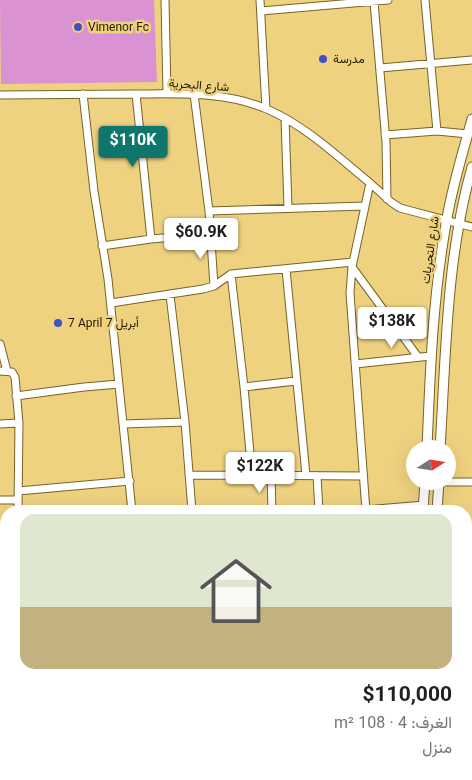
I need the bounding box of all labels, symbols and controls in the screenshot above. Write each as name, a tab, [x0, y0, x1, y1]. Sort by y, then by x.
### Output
place label: Vimenor Fc	[88, 19, 149, 37]
marker: Vimenor Fc	[72, 21, 84, 33]
place label: مدرسة	[333, 51, 365, 69]
marker: مدرسة	[317, 53, 329, 65]
street label: شارع البحرية	[168, 75, 230, 97]
pin: $110K	[98, 126, 168, 168]
text: $110K	[110, 129, 156, 154]
street label: شارع التحريات	[417, 215, 445, 285]
pin: $60.9K	[160, 218, 242, 260]
text: $60.9K	[175, 221, 227, 246]
pin: $138K	[357, 306, 427, 349]
text: $138K	[369, 310, 415, 335]
place label: 7 April 7 أبريل	[68, 315, 139, 333]
marker: 7 April 7 أبريل	[52, 317, 64, 329]
north arrow	[406, 440, 456, 490]
map controls	[406, 440, 456, 490]
pin: $122K	[225, 452, 295, 494]
text: $122K	[237, 455, 283, 480]
icon: home	[191, 546, 281, 636]
text: $110,000	[362, 679, 452, 712]
text: الغرف: 4 · 108 m²	[334, 712, 452, 737]
text: منزل	[422, 737, 452, 762]

